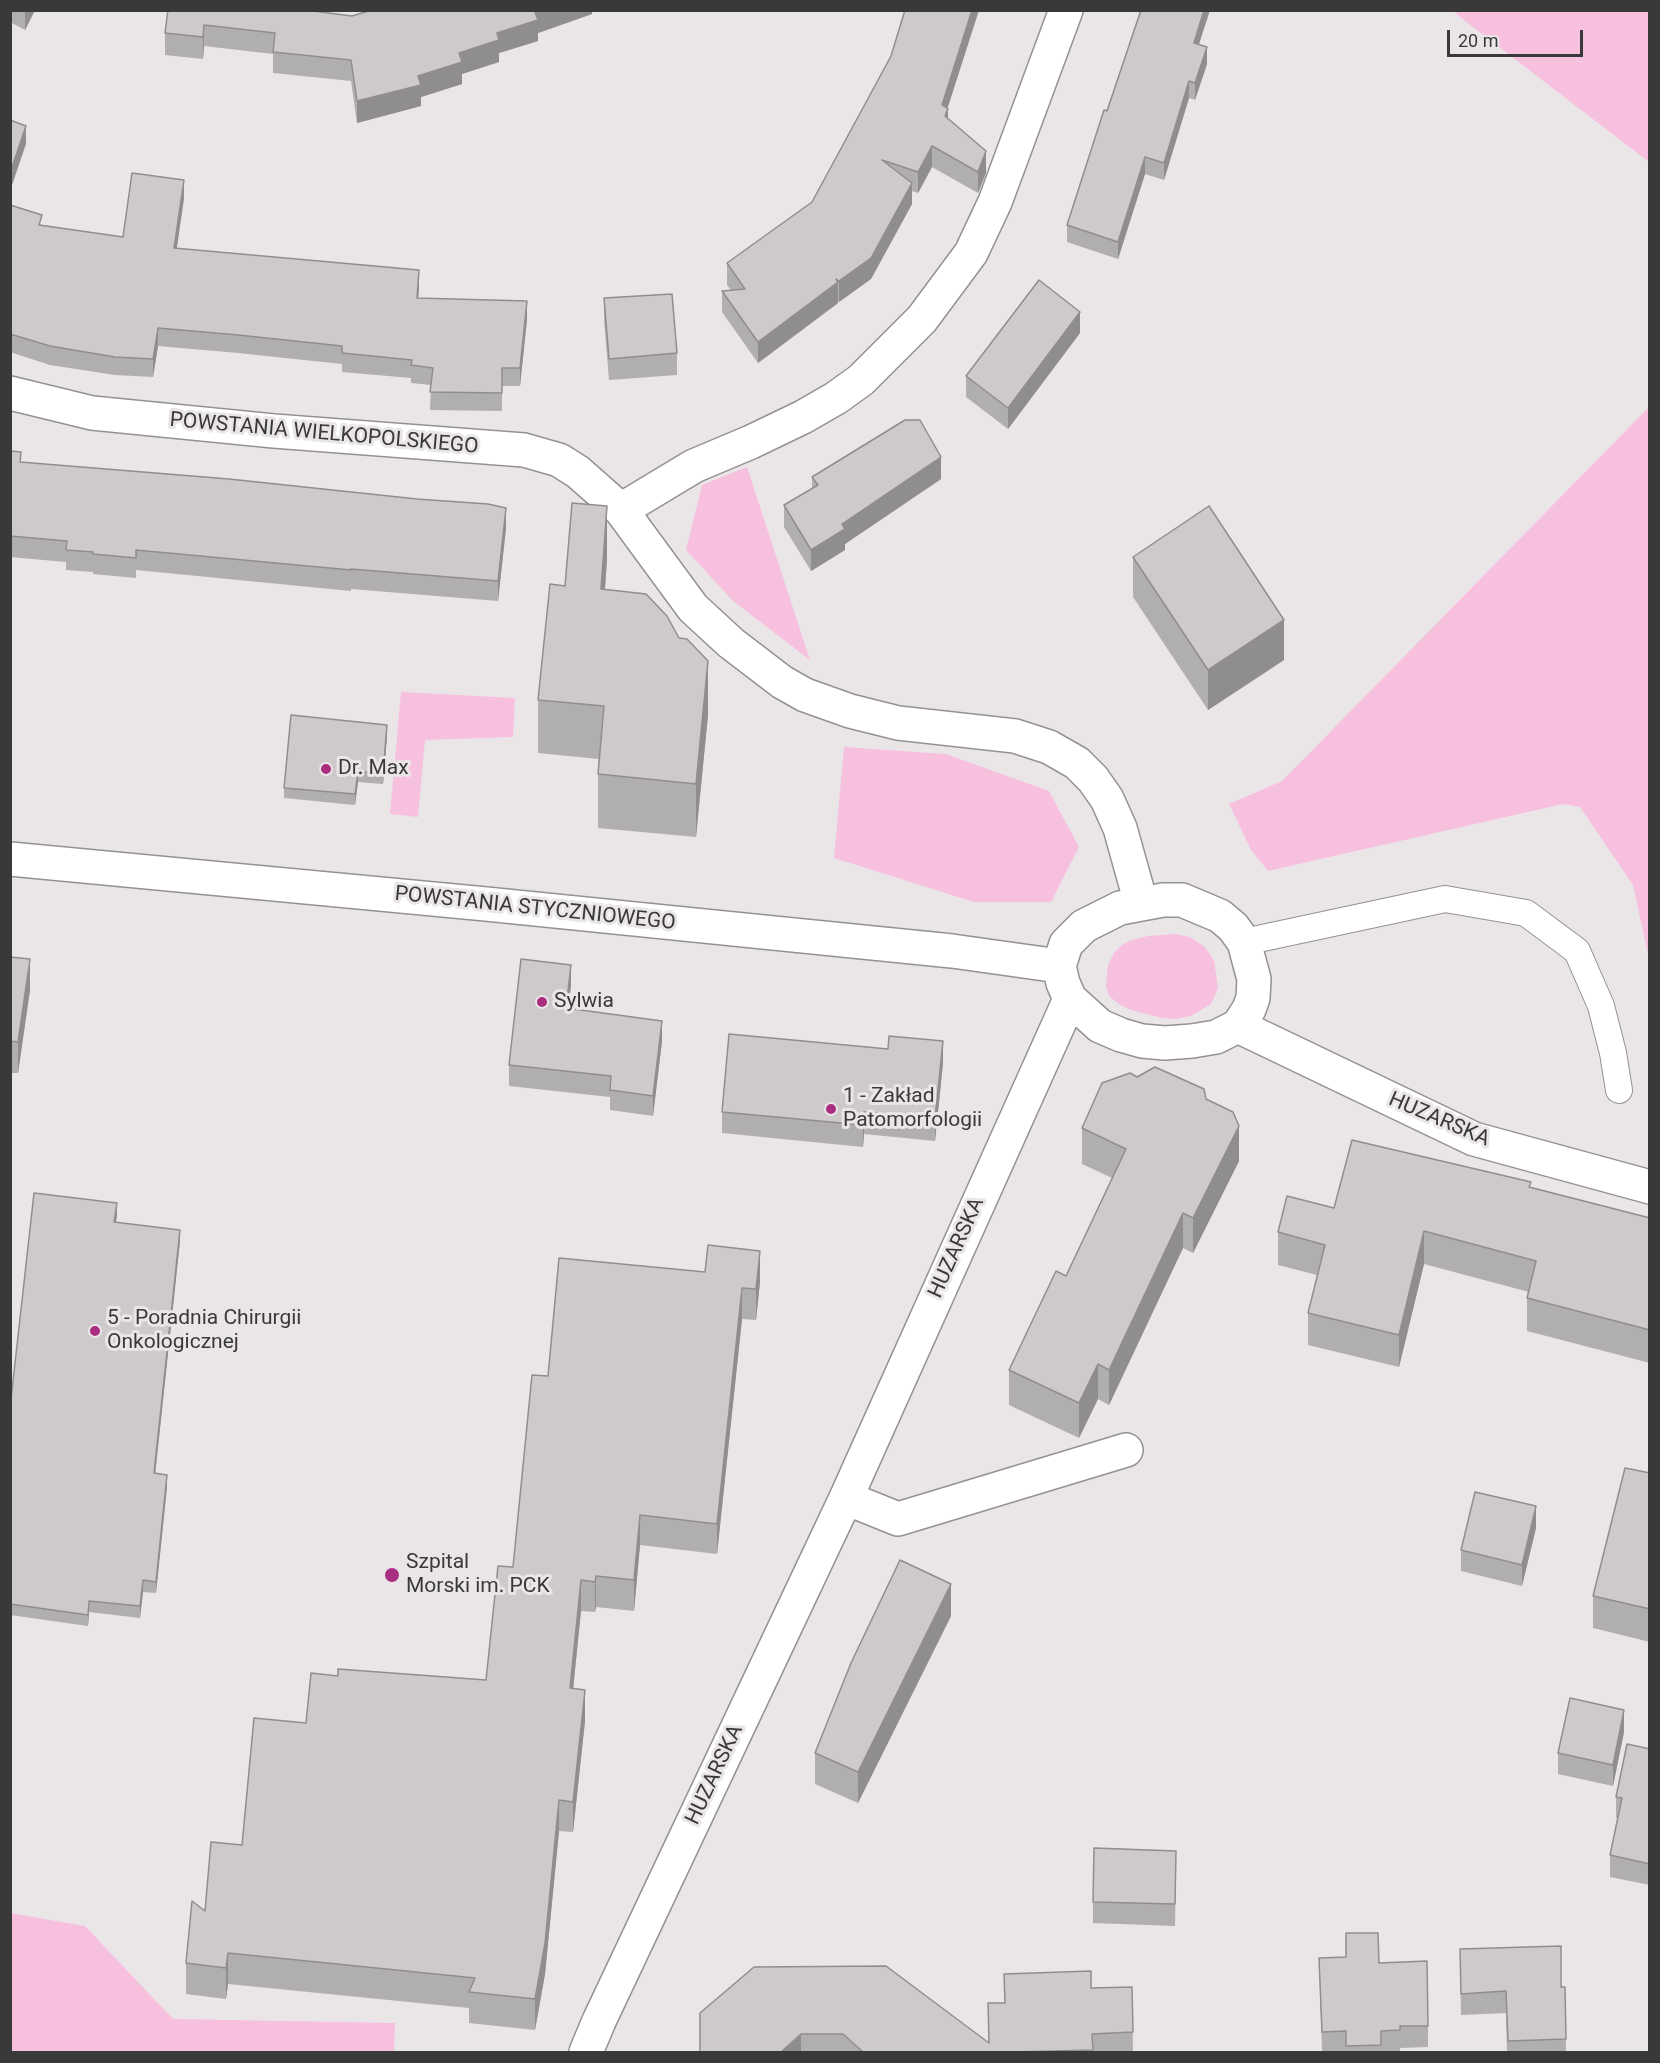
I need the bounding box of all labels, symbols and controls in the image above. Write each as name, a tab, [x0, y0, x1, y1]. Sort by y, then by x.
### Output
scale bar	[1450, 18, 1586, 56]
text: 20 m	[1458, 30, 1498, 51]
street label: POWSTANIA WIELKOPOLSKIEGO	[169, 408, 479, 460]
place label: Dr. Max	[338, 756, 409, 782]
marker: Dr. Max	[319, 762, 333, 776]
street label: POWSTANIA STYCZNIOWEGO	[393, 882, 677, 936]
place label: Sylwia	[554, 989, 614, 1015]
marker: Sylwia	[535, 995, 549, 1009]
place label: 1 - Zakład Patomorfologii	[843, 1084, 982, 1134]
street label: HUZARSKA	[1385, 1087, 1493, 1153]
marker: 1 - Zakład Patomorfologii	[824, 1102, 838, 1116]
street label: HUZARSKA	[924, 1194, 990, 1302]
place label: 5 - Poradnia Chirurgii Onkologicznej	[107, 1306, 301, 1356]
marker: 5 - Poradnia Chirurgii Onkologicznej	[88, 1324, 102, 1338]
place label: Szpital Morski im. PCK	[406, 1550, 550, 1600]
marker: Szpital Morski im. PCK	[383, 1566, 401, 1584]
street label: HUZARSKA	[681, 1721, 749, 1829]

